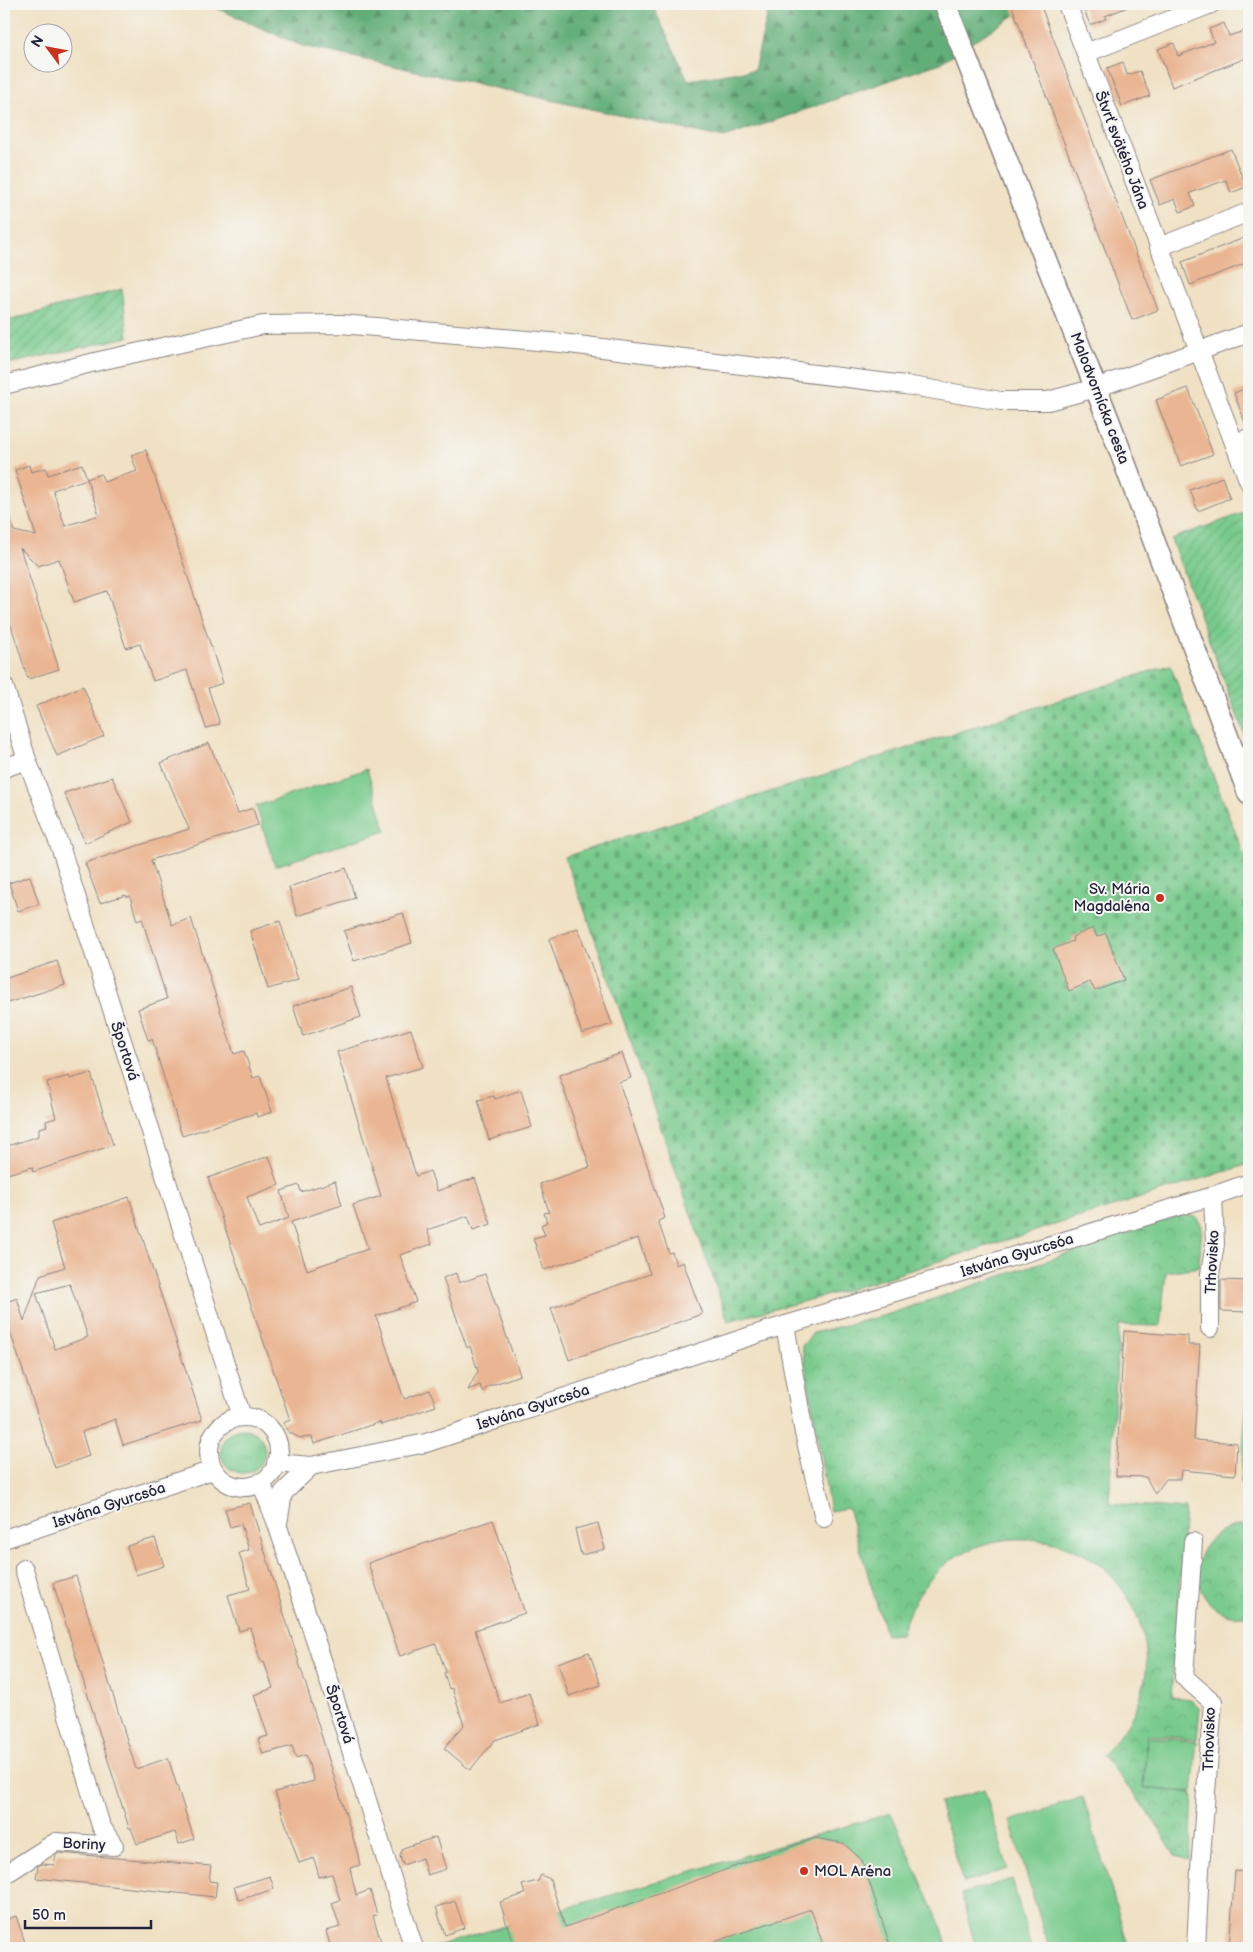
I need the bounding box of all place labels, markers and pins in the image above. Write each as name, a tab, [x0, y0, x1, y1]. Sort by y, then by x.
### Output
place label: Sv. Mária Magdaléna	[1074, 880, 1150, 916]
marker: Sv. Mária Magdaléna	[1154, 892, 1166, 904]
place label: MOL Aréna	[814, 1862, 891, 1881]
marker: MOL Aréna	[798, 1865, 810, 1877]

